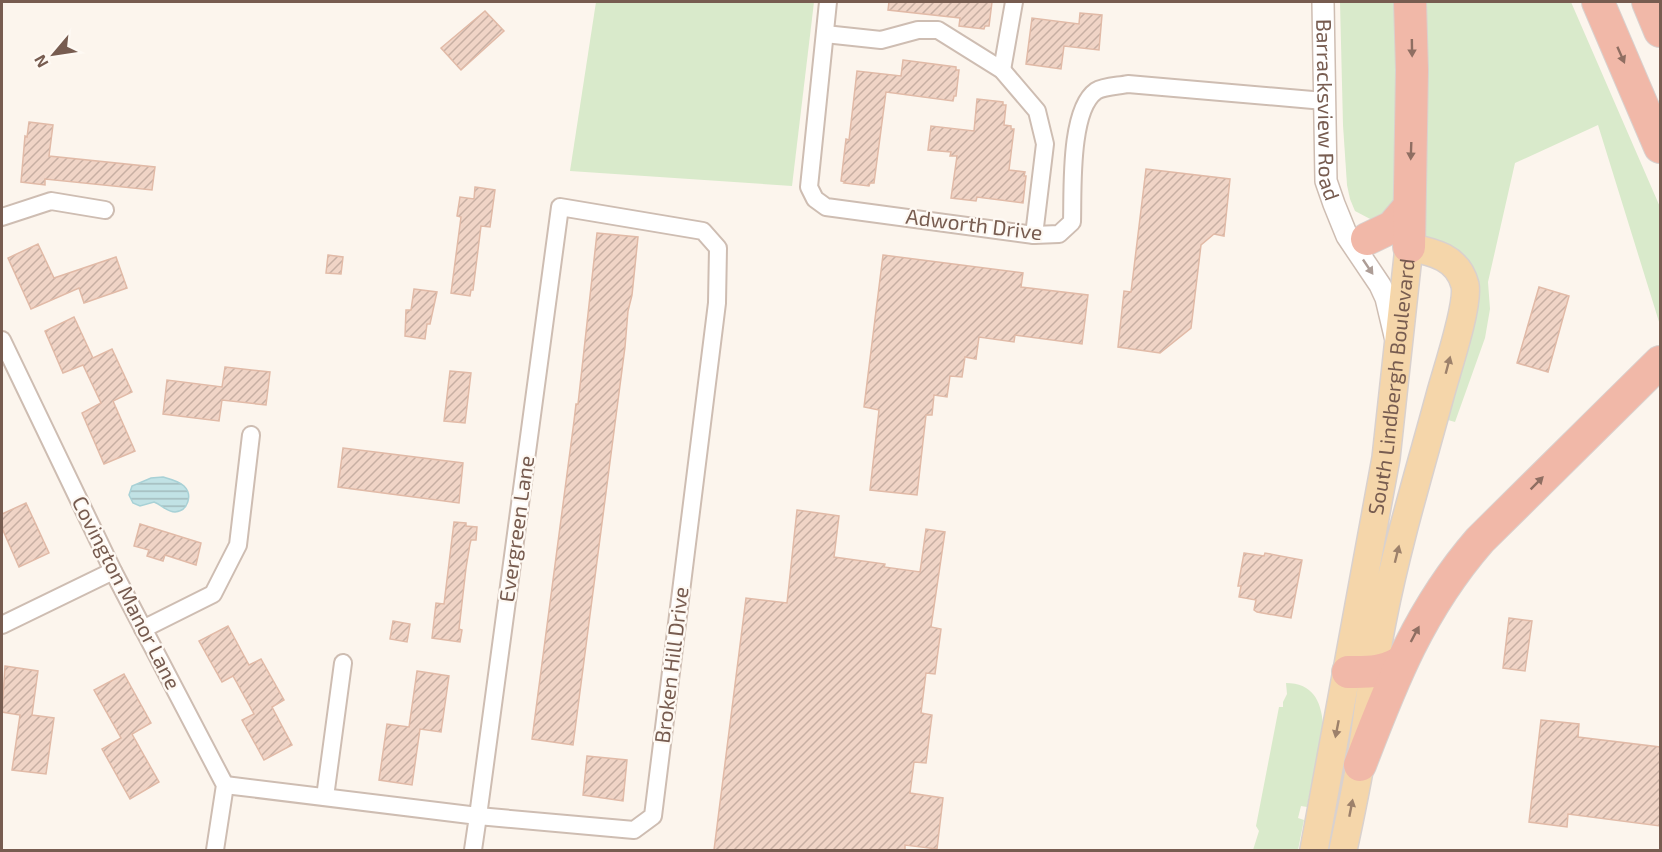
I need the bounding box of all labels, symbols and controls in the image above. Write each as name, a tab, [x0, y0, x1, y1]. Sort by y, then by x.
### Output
street label: Barracksview Road	[1312, 19, 1346, 204]
north arrow	[24, 24, 84, 84]
one-way arrow	[1407, 38, 1416, 57]
one-way arrow	[1617, 46, 1626, 64]
text: N	[29, 52, 52, 71]
one-way arrow	[1406, 141, 1416, 160]
street label: Adworth Drive	[904, 203, 1044, 244]
street label: South Lindbergh Boulevard	[1362, 257, 1419, 517]
one-way arrow	[1362, 258, 1374, 274]
one-way arrow	[1444, 356, 1454, 374]
street label: Evergreen Lane	[493, 454, 538, 604]
one-way arrow	[1530, 477, 1544, 491]
street label: Covington Manor Lane	[68, 492, 187, 693]
one-way arrow	[1393, 544, 1403, 563]
street label: Broken Hill Drive	[649, 585, 693, 744]
one-way arrow	[1410, 625, 1420, 642]
one-way arrow	[1332, 720, 1341, 739]
one-way arrow	[1347, 798, 1356, 817]

